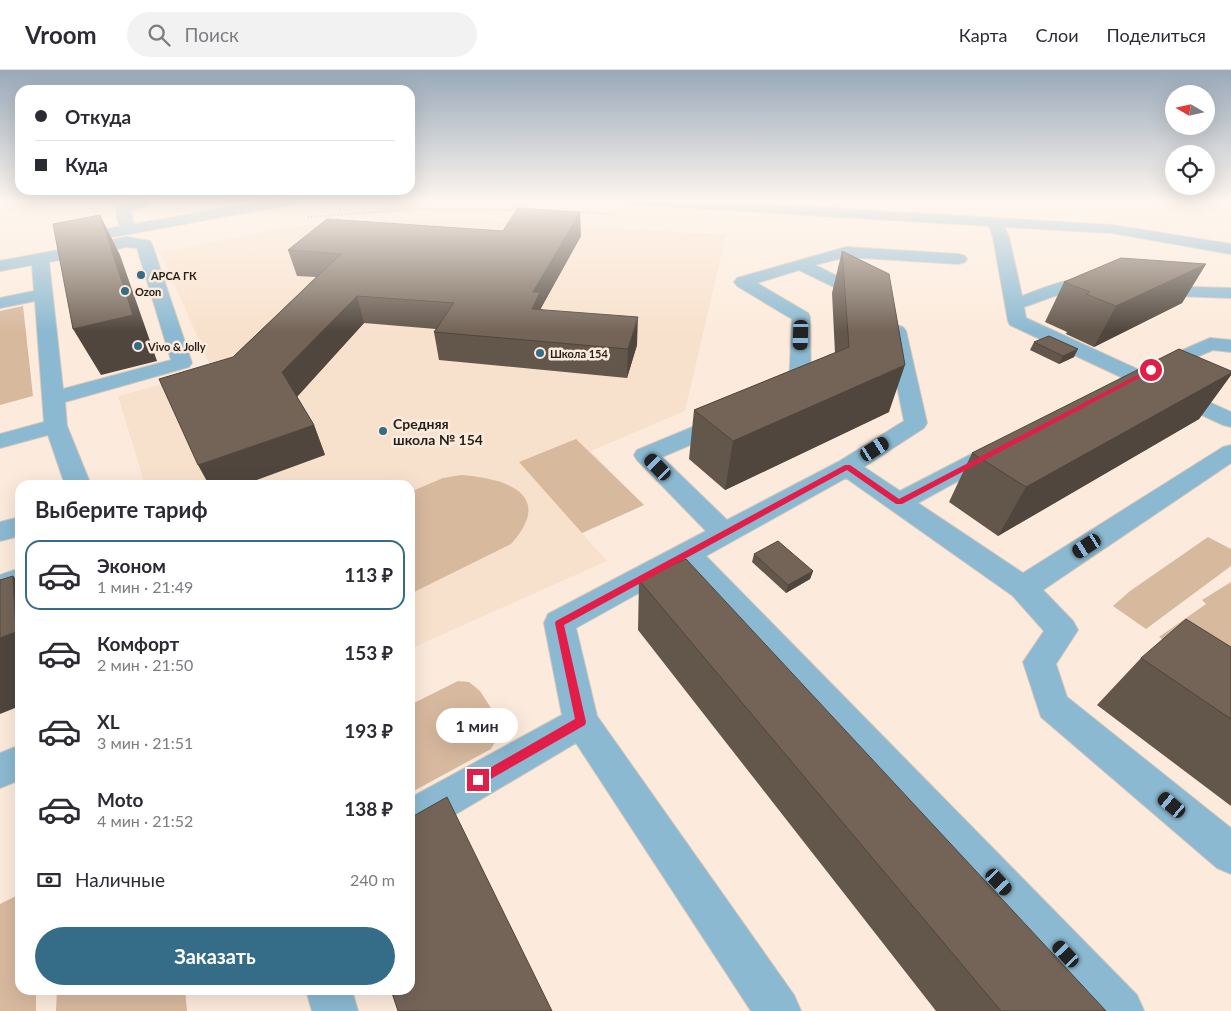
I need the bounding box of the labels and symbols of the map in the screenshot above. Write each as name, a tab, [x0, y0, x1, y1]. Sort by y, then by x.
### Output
north arrow	[1165, 85, 1215, 135]
marker: АРСА ГК	[135, 269, 147, 281]
place label: АРСА ГК	[150, 269, 197, 282]
marker: Ozon	[119, 285, 131, 297]
place label: Ozon	[135, 285, 161, 298]
car	[792, 320, 809, 350]
marker: Vivo & Jolly	[132, 340, 144, 352]
place label: Vivo & Jolly	[147, 340, 206, 353]
marker: Школа 154	[534, 347, 546, 359]
place label: Школа 154	[550, 347, 608, 360]
route start	[1140, 359, 1162, 381]
place label: Средняя школа № 154	[393, 415, 483, 448]
marker: Средняя школа № 154	[377, 425, 389, 437]
car	[858, 435, 891, 463]
car	[642, 451, 673, 483]
car	[1070, 532, 1103, 560]
callout: 1 мин	[437, 708, 519, 742]
route end	[467, 769, 489, 791]
car	[1155, 790, 1188, 820]
car	[983, 866, 1014, 898]
car	[1050, 938, 1081, 970]

